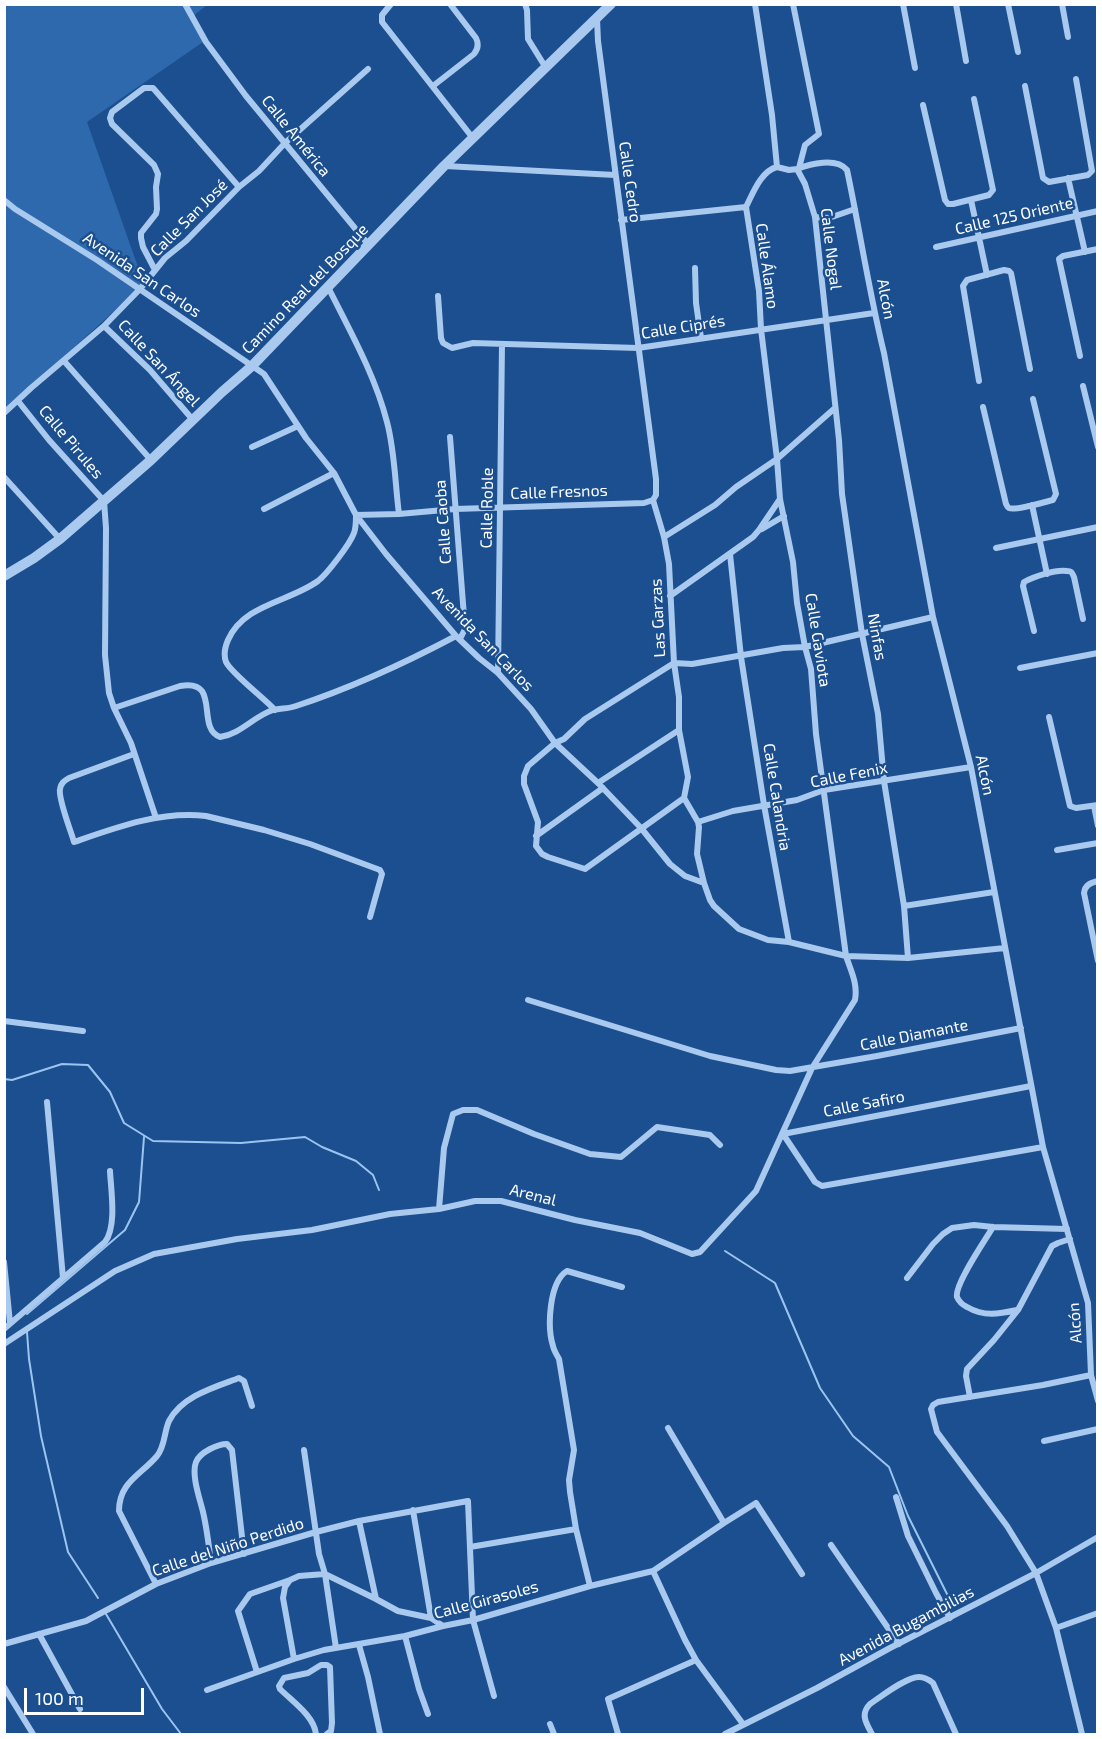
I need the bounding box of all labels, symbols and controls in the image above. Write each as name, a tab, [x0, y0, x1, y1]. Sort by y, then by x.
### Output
street label: Calle América	[257, 91, 335, 181]
street label: Calle Cedro	[615, 140, 645, 224]
street label: Calle San José	[146, 175, 232, 261]
street label: Calle 125 Oriente	[953, 193, 1075, 239]
street label: Calle Nogal	[816, 207, 846, 291]
street label: Camino Real del Bosque	[238, 220, 372, 358]
street label: Calle Álamo	[751, 222, 783, 310]
street label: Avenida San Carlos	[79, 228, 205, 322]
street label: Alcón	[873, 277, 899, 321]
street label: Calle Ciprés	[640, 311, 726, 343]
street label: Calle San Ángel	[114, 316, 204, 410]
street label: Calle Pirules	[35, 401, 107, 483]
street label: Calle Roble	[477, 467, 497, 549]
street label: Calle Caoba	[430, 479, 456, 565]
street label: Calle Fresnos	[510, 481, 608, 503]
street label: Las Garzas	[646, 578, 670, 658]
street label: Avenida San Carlos	[428, 583, 538, 695]
street label: Calle Gaviota	[801, 592, 835, 688]
street label: Ninfas	[863, 612, 891, 662]
street label: Calle Calandria	[759, 742, 795, 852]
street label: Alcón	[971, 753, 999, 797]
street label: Calle Fenix	[809, 758, 889, 792]
street label: Calle Diamante	[858, 1015, 970, 1055]
street label: Calle Safiro	[822, 1087, 906, 1121]
street label: Arenal	[508, 1180, 558, 1210]
street label: Alcón	[1064, 1302, 1086, 1344]
street label: Calle del Niño Perdido	[150, 1513, 306, 1581]
street label: Calle Girasoles	[432, 1577, 540, 1623]
street label: Avenida Bugambilias	[835, 1582, 977, 1670]
scale bar	[27, 1676, 147, 1714]
text: 100 m	[35, 1687, 84, 1709]

